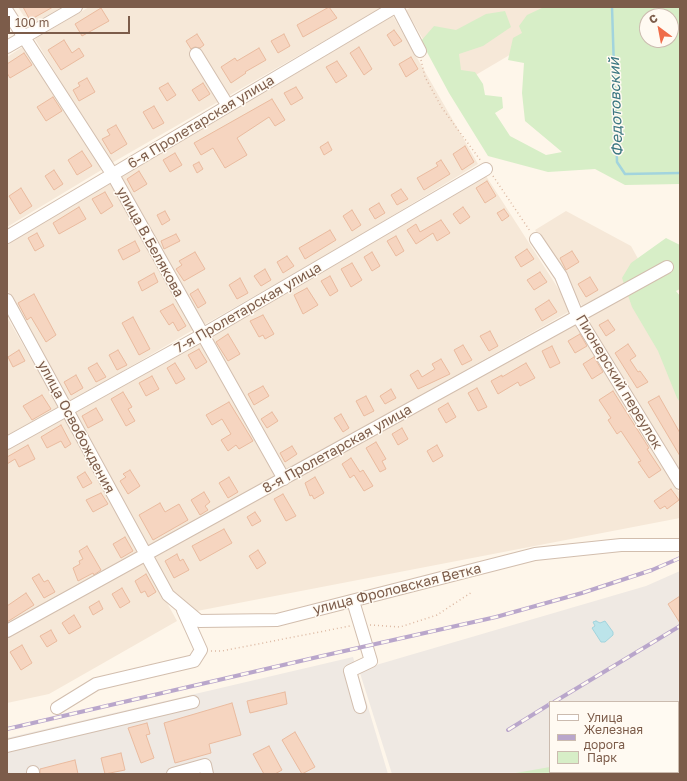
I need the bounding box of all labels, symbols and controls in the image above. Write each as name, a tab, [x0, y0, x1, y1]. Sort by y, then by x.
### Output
scale bar	[10, 8, 132, 34]
north arrow	[639, 8, 679, 48]
text: С	[646, 11, 660, 26]
text: 100 m	[15, 15, 49, 30]
water label: Федотовский	[605, 57, 627, 157]
street label: 6-я Пролетарская улица	[125, 72, 277, 172]
street label: улица В.Белякова	[113, 184, 187, 300]
street label: 7-я Пролетарская улица	[172, 259, 324, 357]
street label: Пионерский переулок	[572, 312, 666, 452]
street label: улица Освобождения	[34, 358, 118, 496]
street label: 8-я Пролетарская улица	[259, 401, 415, 497]
street label: улица Фроловская Ветка	[311, 560, 483, 618]
legend	[549, 701, 679, 773]
text: Улица	[587, 710, 623, 725]
text: Железная дорога	[584, 722, 643, 752]
text: Парк	[587, 750, 617, 765]

